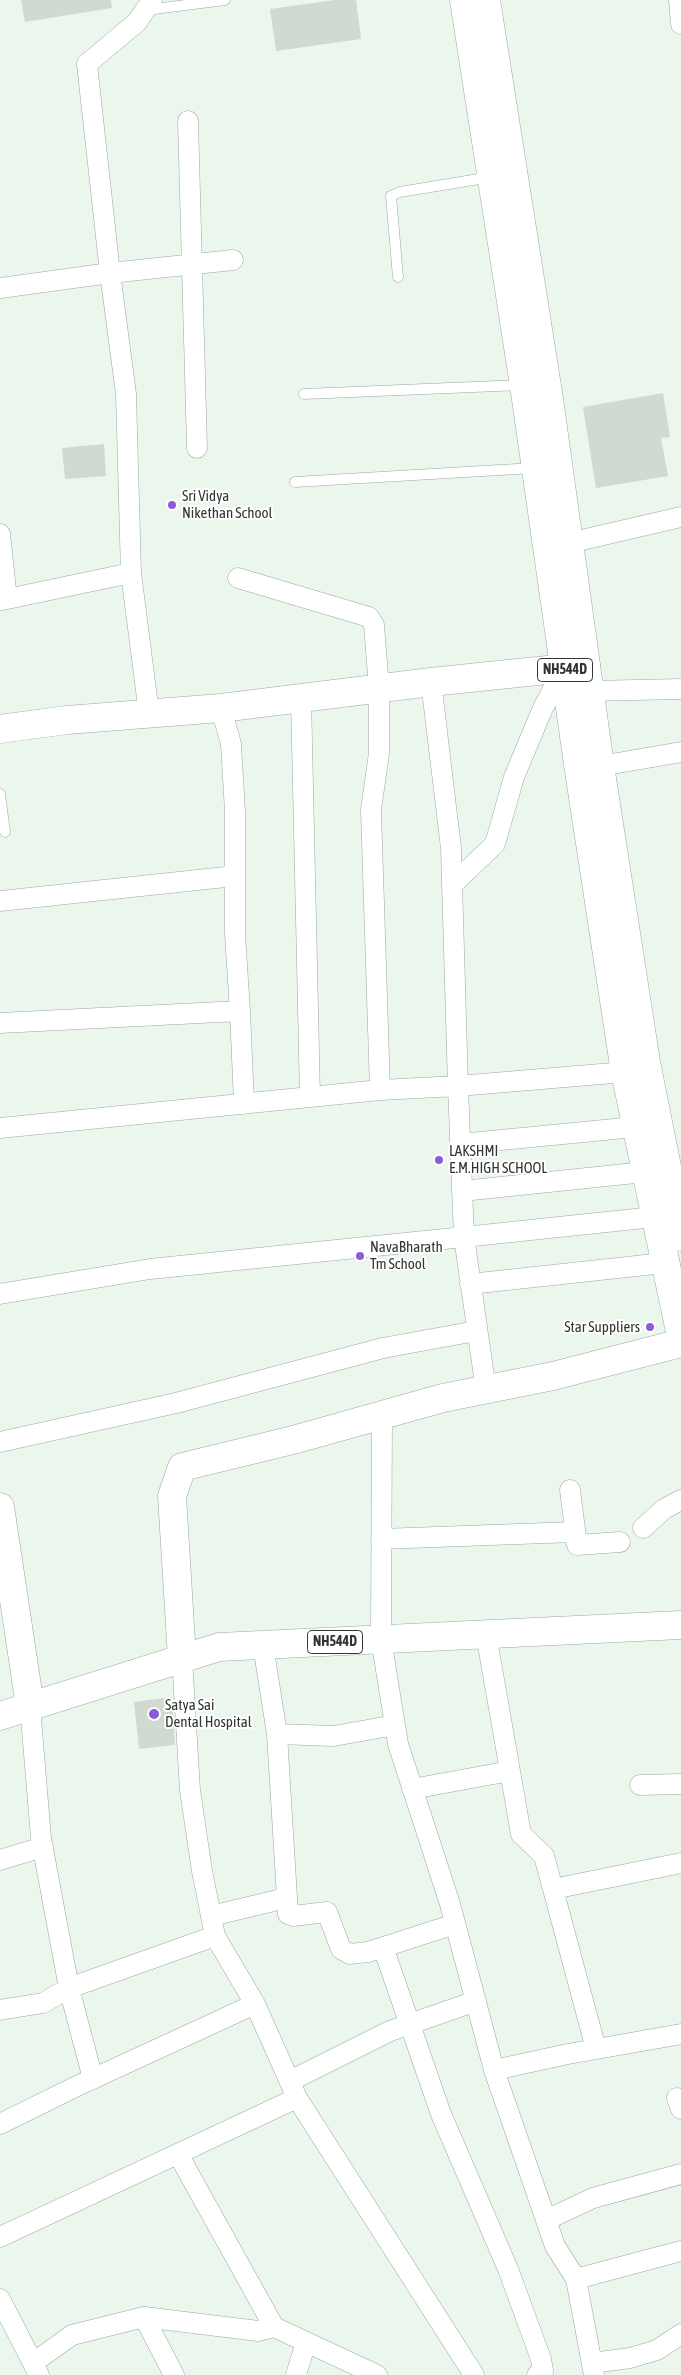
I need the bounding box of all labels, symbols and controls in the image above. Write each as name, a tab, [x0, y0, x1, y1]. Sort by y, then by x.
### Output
place label: Sri Vidya Nikethan School	[182, 487, 273, 522]
marker: Sri Vidya Nikethan School	[166, 499, 178, 511]
road number: NH544D	[538, 658, 592, 682]
place label: LAKSHMI E.M.HIGH SCHOOL	[449, 1142, 547, 1177]
marker: LAKSHMI E.M.HIGH SCHOOL	[433, 1154, 445, 1166]
place label: NavaBharath Tm School	[370, 1238, 443, 1273]
marker: NavaBharath Tm School	[354, 1250, 366, 1262]
place label: Star Suppliers	[564, 1318, 640, 1336]
marker: Star Suppliers	[644, 1321, 656, 1333]
road number: NH544D	[308, 1630, 362, 1654]
place label: Satya Sai Dental Hospital	[165, 1696, 252, 1731]
marker: Satya Sai Dental Hospital	[147, 1707, 161, 1721]

